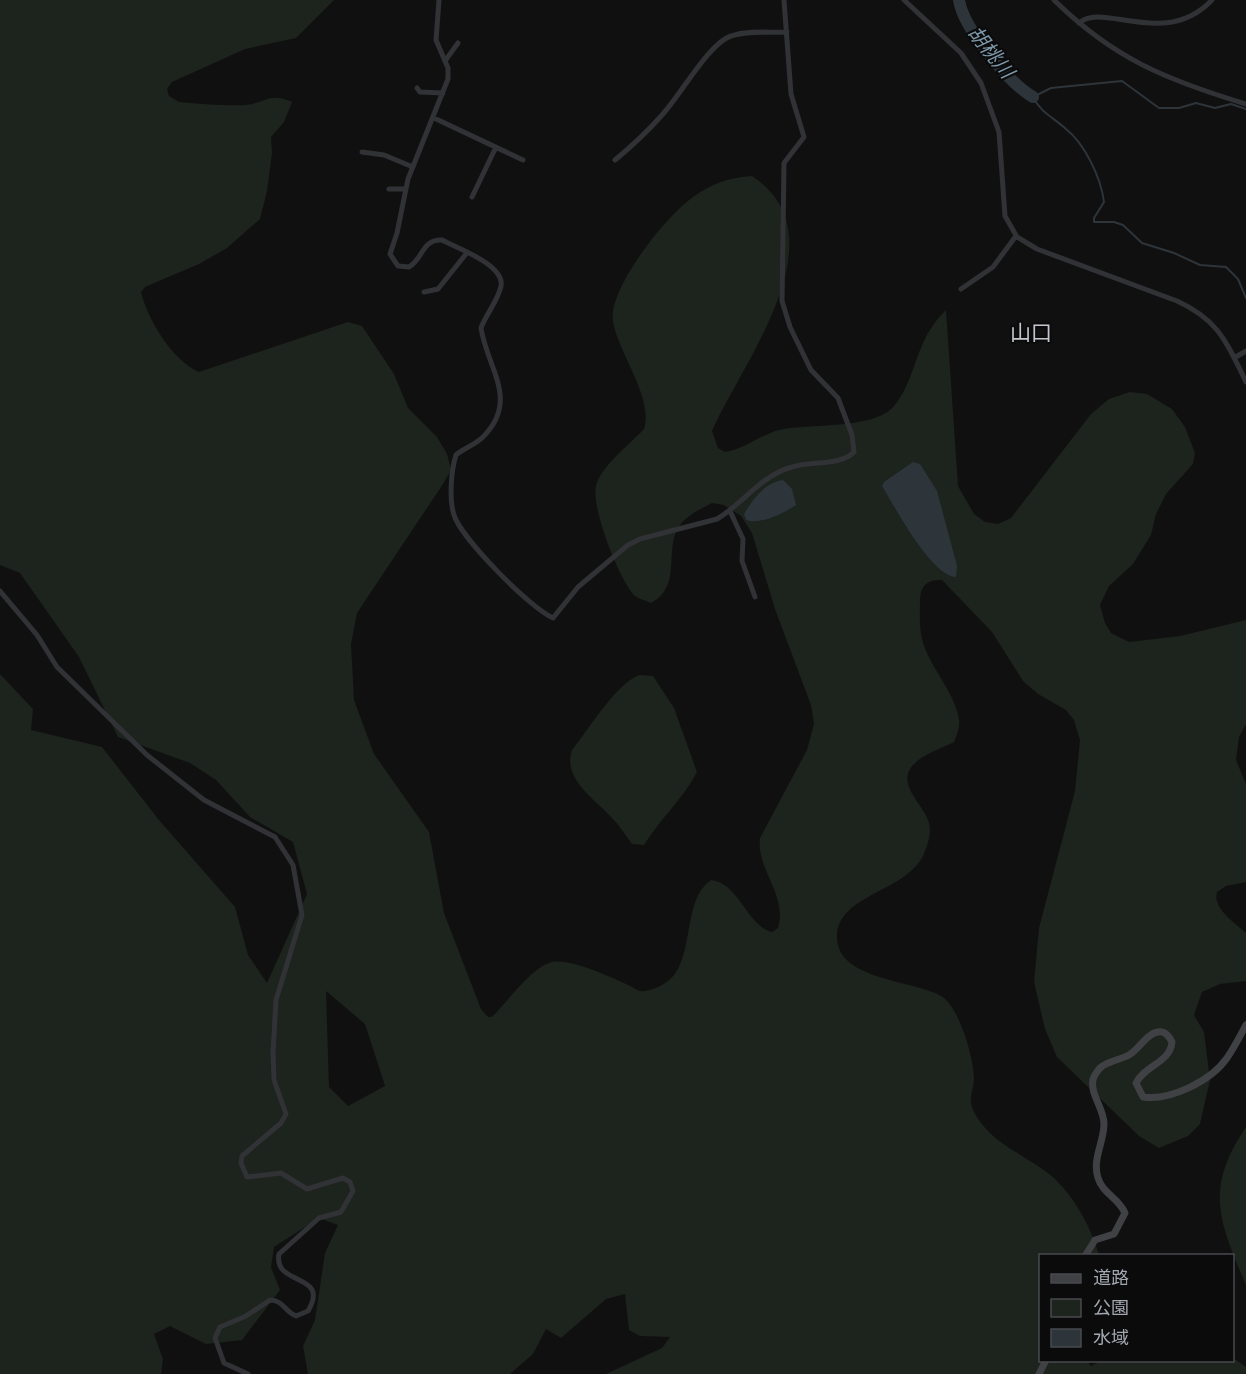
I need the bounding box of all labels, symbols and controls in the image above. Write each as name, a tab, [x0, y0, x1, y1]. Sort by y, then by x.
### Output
water label: 胡桃川	[964, 22, 1019, 84]
district label: 山口	[1010, 322, 1052, 344]
legend	[1039, 1254, 1234, 1362]
text: 道路	[1093, 1268, 1129, 1288]
text: 公園	[1093, 1299, 1129, 1318]
text: 水域	[1093, 1329, 1129, 1348]

